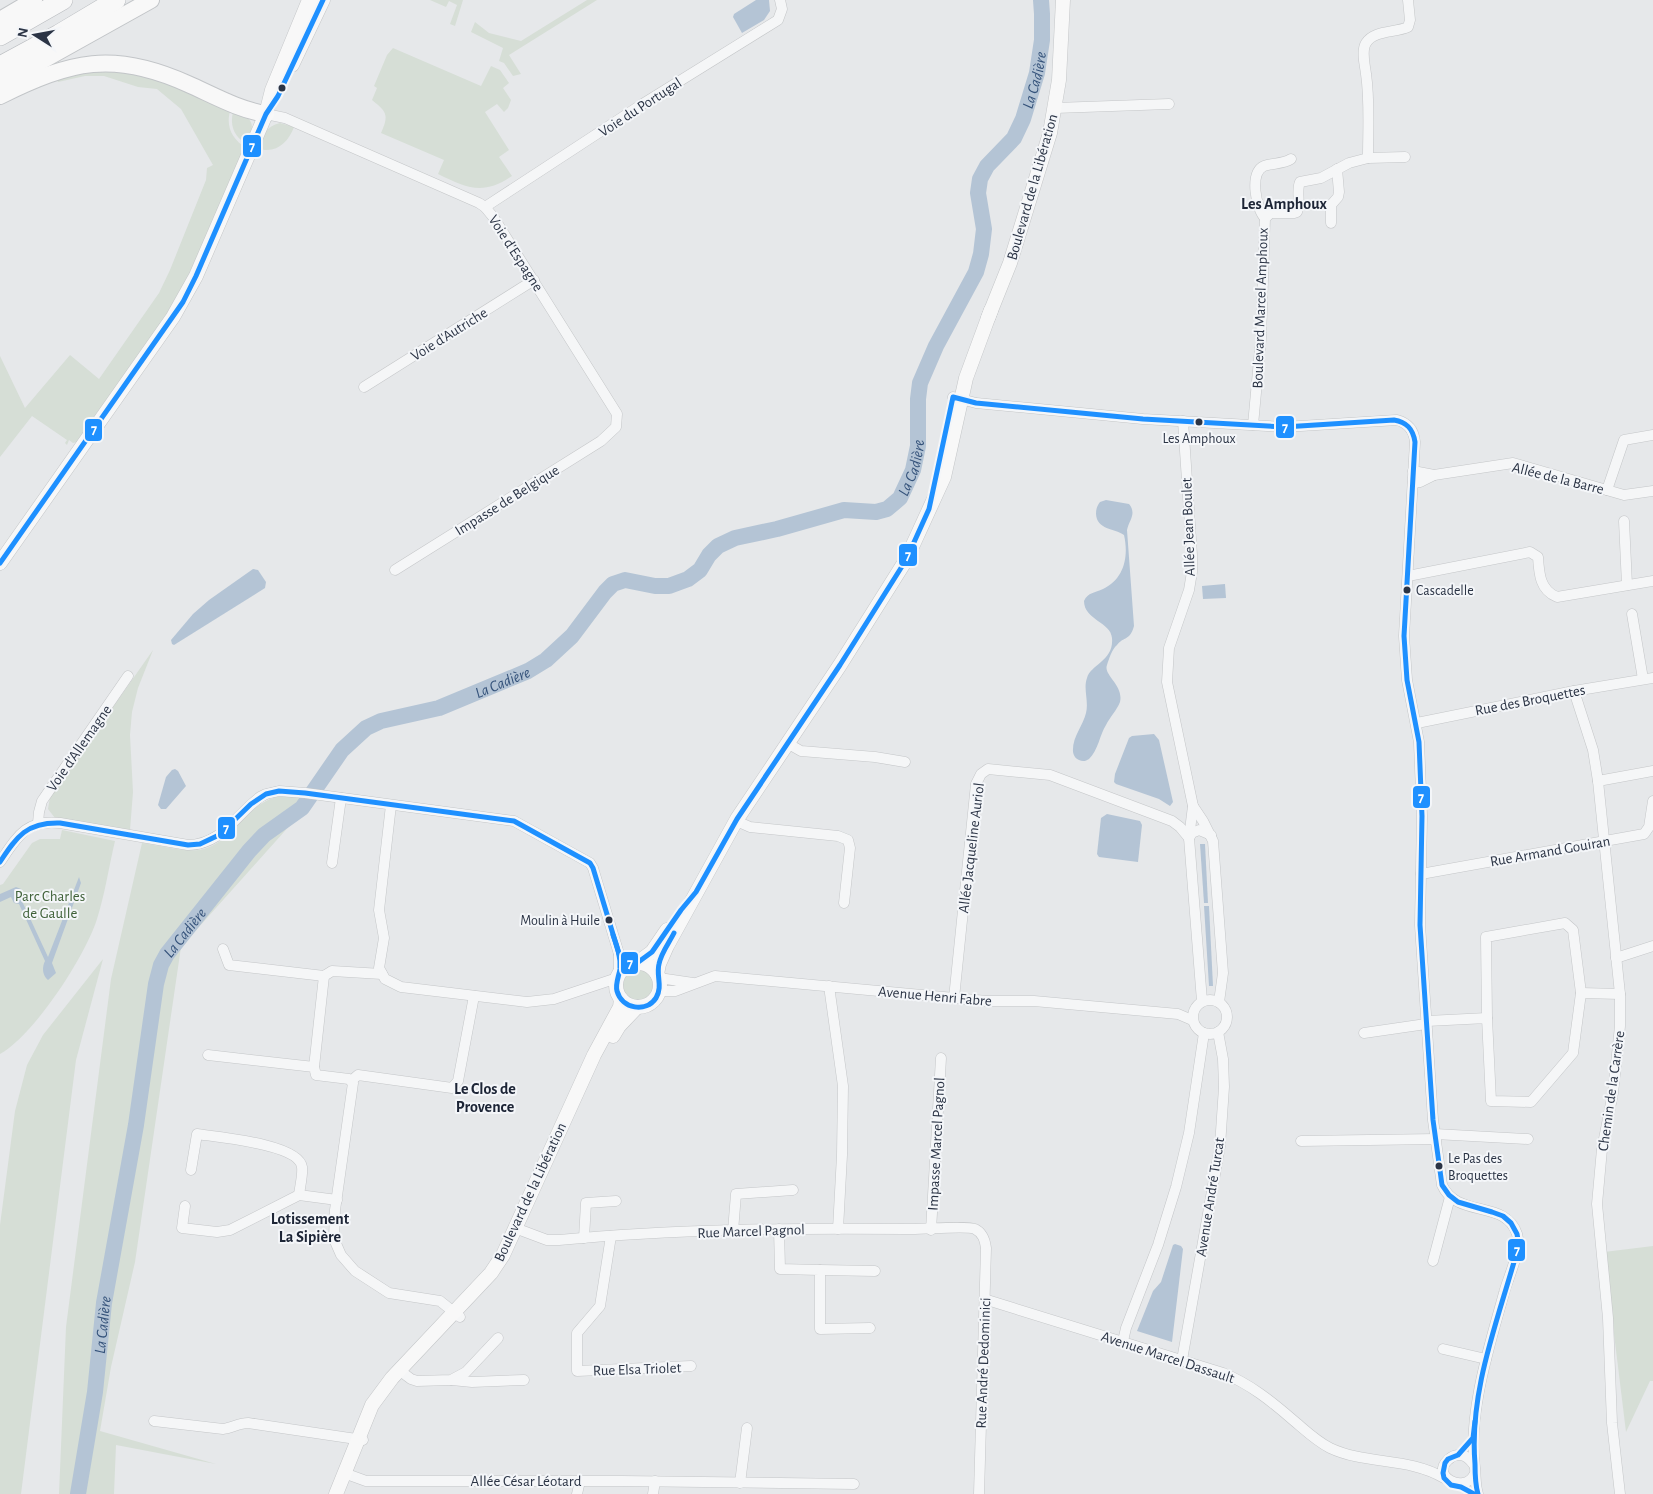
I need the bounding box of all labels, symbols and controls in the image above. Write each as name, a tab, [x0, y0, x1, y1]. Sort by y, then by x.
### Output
north arrow	[10, 10, 60, 60]
text: N	[15, 27, 31, 39]
water label: La Cadière	[1020, 51, 1049, 111]
street label: Voie du Portugal	[596, 75, 684, 140]
unlabelled marker	[277, 83, 287, 93]
street label: Boulevard de la Libération	[1004, 112, 1061, 262]
line badge: 7	[242, 134, 262, 158]
text: 7	[249, 140, 255, 154]
district label: Les Amphoux	[1241, 196, 1328, 212]
street label: Voie d'Espagne	[485, 212, 546, 294]
street label: Boulevard Marcel Amphoux	[1250, 227, 1271, 389]
street label: Voie d'Autriche	[408, 305, 490, 364]
line badge: 7	[1275, 415, 1295, 439]
marker: Les Amphoux	[1194, 417, 1204, 427]
line badge: 7	[84, 418, 103, 442]
text: 7	[1282, 421, 1288, 435]
text: 7	[91, 423, 97, 437]
place label: Les Amphoux	[1162, 432, 1236, 446]
water label: La Cadière	[895, 440, 927, 498]
street label: Allée de la Barre	[1510, 460, 1605, 497]
street label: Impasse de Belgique	[453, 462, 562, 539]
street label: Allée Jean Boulet	[1179, 477, 1198, 577]
line badge: 7	[898, 543, 918, 567]
text: 7	[905, 549, 911, 563]
place label: Cascadelle	[1416, 584, 1474, 598]
marker: Cascadelle	[1402, 585, 1412, 595]
water label: La Cadière	[473, 664, 533, 701]
street label: Rue des Broquettes	[1474, 682, 1586, 719]
street label: Voie d'Allemagne	[44, 702, 115, 794]
street label: Allée Jacqueline Auriol	[956, 782, 987, 914]
line badge: 7	[1412, 785, 1431, 809]
text: 7	[1418, 791, 1424, 805]
line badge: 7	[217, 816, 236, 840]
text: 7	[223, 822, 229, 836]
street label: Rue Armand Gouiran	[1489, 834, 1611, 869]
park label: Parc Charles de Gaulle	[15, 889, 85, 921]
water label: La Cadière	[161, 905, 209, 961]
place label: Moulin à Huile	[520, 914, 600, 928]
marker: Moulin à Huile	[604, 915, 614, 925]
line badge: 7	[620, 951, 639, 975]
text: 7	[627, 957, 633, 971]
street label: Avenue Henri Fabre	[878, 984, 992, 1009]
street label: Chemin de la Carrère	[1596, 1030, 1627, 1152]
street label: Impasse Marcel Pagnol	[926, 1077, 947, 1211]
district label: Le Clos de Provence	[454, 1081, 516, 1115]
street label: Boulevard de la Libération	[492, 1120, 569, 1264]
street label: Avenue André Turcat	[1194, 1136, 1227, 1258]
place label: Le Pas des Broquettes	[1448, 1152, 1508, 1183]
marker: Le Pas des Broquettes	[1434, 1161, 1444, 1171]
district label: Lotissement La Sipière	[271, 1211, 350, 1245]
street label: Rue Marcel Pagnol	[697, 1222, 805, 1241]
line badge: 7	[1507, 1238, 1526, 1262]
text: 7	[1514, 1244, 1520, 1258]
water label: La Cadière	[92, 1295, 114, 1355]
street label: Rue André Dedominici	[974, 1297, 993, 1429]
street label: Avenue Marcel Dassault	[1099, 1329, 1237, 1386]
street label: Rue Elsa Triolet	[593, 1360, 682, 1379]
street label: Allée César Léotard	[471, 1474, 582, 1489]

